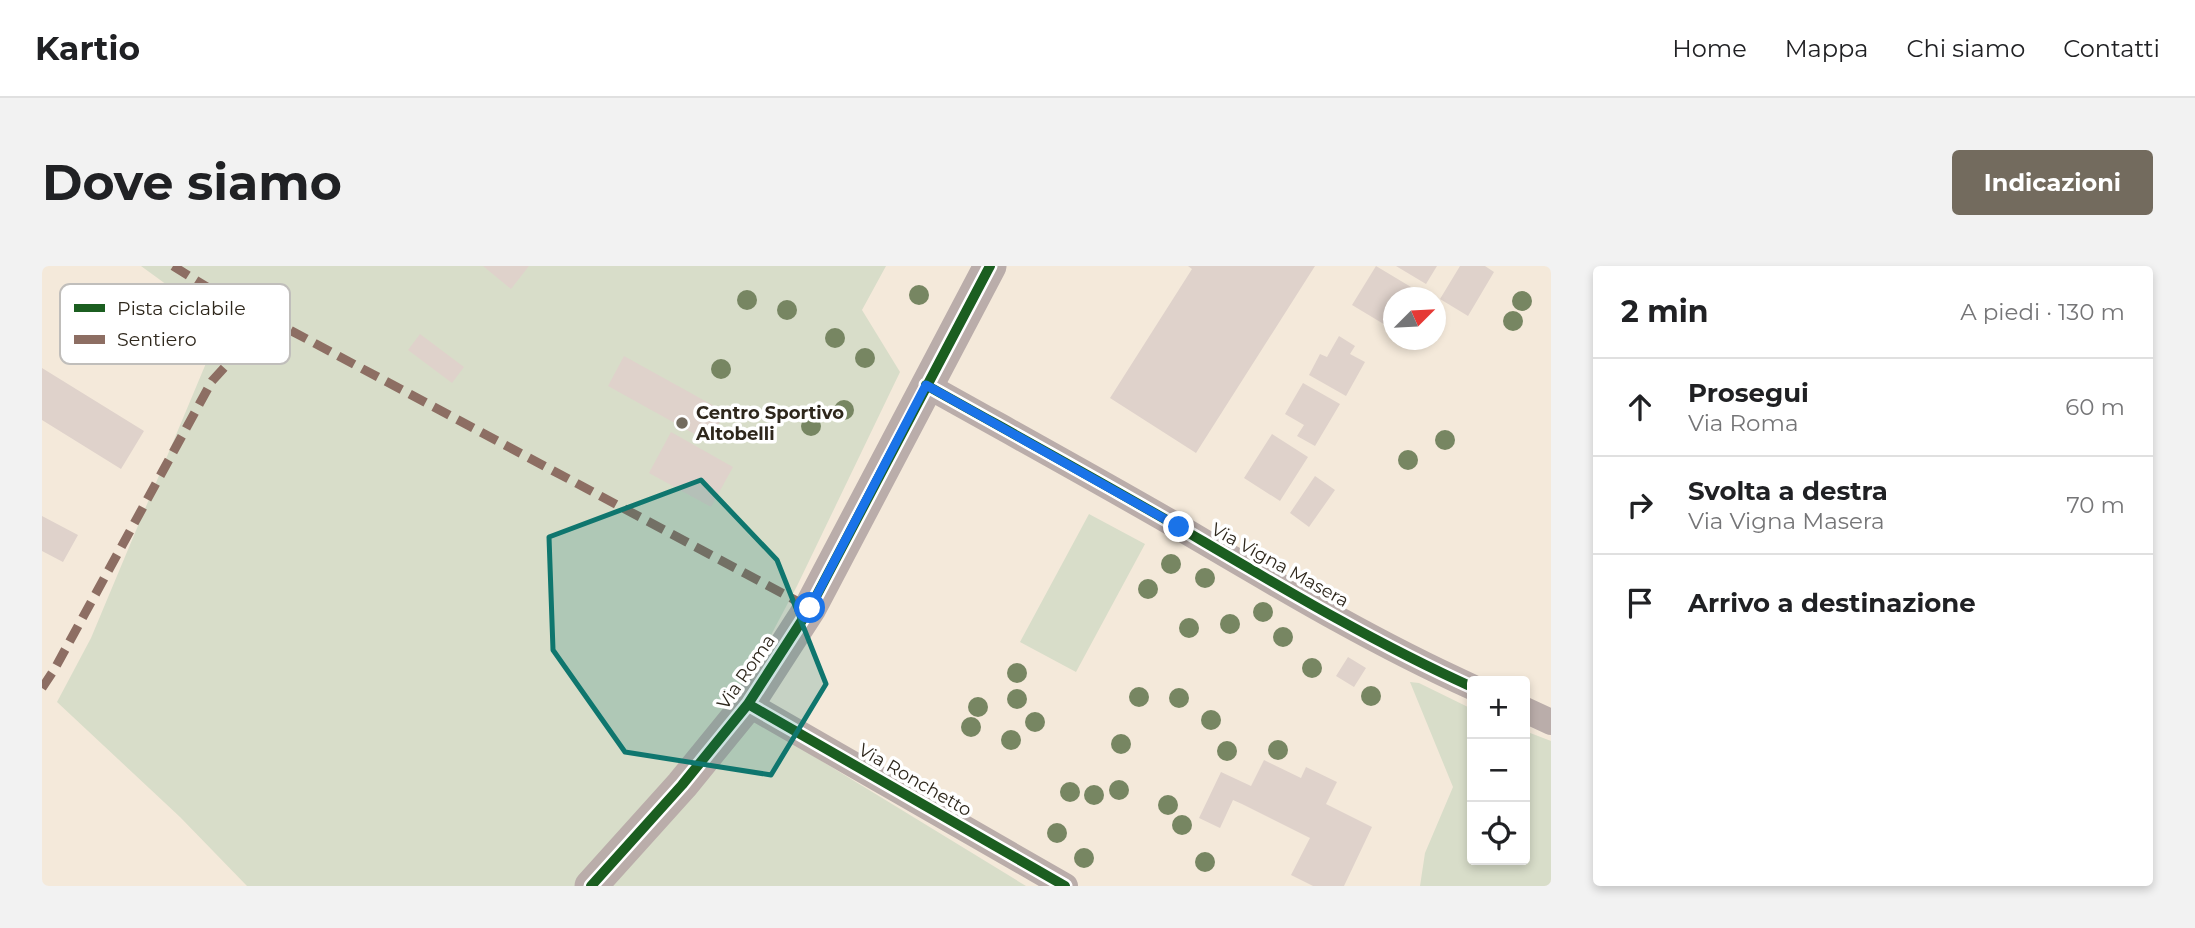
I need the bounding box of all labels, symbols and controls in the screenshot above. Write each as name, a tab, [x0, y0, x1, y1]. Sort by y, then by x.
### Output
text: Kartio	[35, 28, 140, 68]
text: Home	[1672, 34, 1747, 63]
text: Mappa	[1785, 34, 1868, 63]
text: Chi siamo	[1906, 34, 2025, 63]
text: Contatti	[2063, 34, 2160, 63]
button: Indicazioni	[1952, 150, 2153, 215]
text: Dove siamo	[42, 153, 342, 212]
legend	[60, 284, 290, 364]
north arrow	[1383, 287, 1446, 350]
text: 2 min	[1621, 293, 1708, 330]
text: Pista ciclabile	[117, 297, 246, 320]
text: A piedi · 130 m	[1960, 298, 2125, 326]
text: Sentiero	[117, 328, 197, 351]
text: Prosegui	[1688, 377, 1809, 409]
icon: ahead	[1621, 388, 1659, 426]
text: 60 m	[2065, 393, 2125, 421]
place label: Centro Sportivo Altobelli	[695, 402, 844, 445]
text: Via Roma	[1688, 409, 1798, 437]
marker: Centro Sportivo Altobelli	[674, 415, 690, 431]
text: Svolta a destra	[1688, 475, 1888, 507]
icon: right	[1621, 486, 1659, 524]
text: 70 m	[2066, 491, 2125, 519]
text: Via Vigna Masera	[1688, 507, 1885, 535]
route end	[1163, 511, 1194, 542]
street label: Via Vigna Masera	[1207, 518, 1353, 612]
icon: arrive	[1621, 584, 1659, 622]
text: Arrivo a destinazione	[1688, 587, 1976, 619]
route start	[794, 592, 825, 623]
street label: Via Roma	[712, 630, 780, 714]
map controls	[1467, 676, 1530, 865]
button: +	[1467, 676, 1530, 739]
street label: Via Ronchetto	[854, 739, 976, 821]
button: −	[1467, 739, 1530, 802]
button: locate	[1467, 802, 1530, 865]

